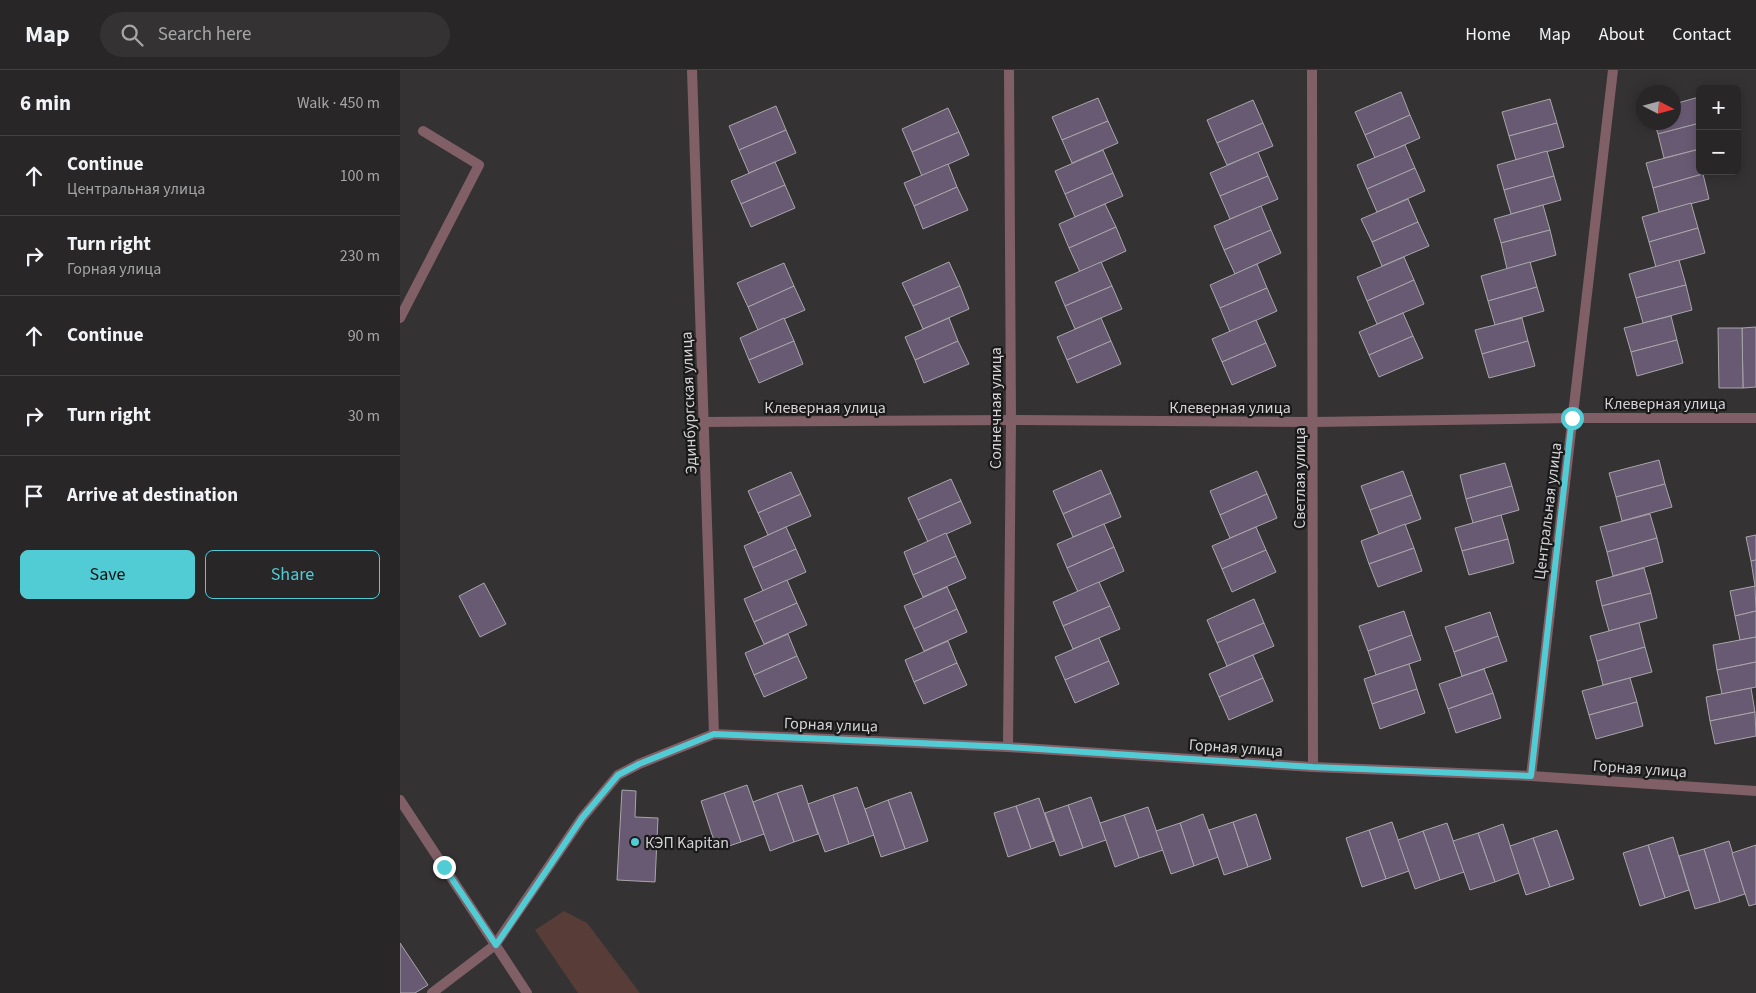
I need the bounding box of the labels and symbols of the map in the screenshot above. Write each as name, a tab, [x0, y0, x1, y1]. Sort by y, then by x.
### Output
north arrow	[1636, 85, 1681, 130]
street label: Эдинбургская улица	[676, 331, 702, 475]
street label: Солнечная улица	[985, 347, 1007, 469]
street label: Клеверная улица	[1604, 393, 1726, 415]
street label: Клеверная улица	[764, 397, 886, 419]
street label: Клеверная улица	[1169, 397, 1291, 419]
route start	[1561, 407, 1584, 430]
street label: Светлая улица	[1289, 427, 1311, 529]
street label: Центральная улица	[1529, 441, 1567, 581]
street label: Горная улица	[783, 712, 878, 738]
street label: Горная улица	[1188, 734, 1284, 762]
street label: Горная улица	[1592, 755, 1688, 783]
place label: КЭП Kapitan	[645, 832, 729, 854]
marker: КЭП Kapitan	[629, 836, 641, 848]
route end	[433, 856, 456, 879]

